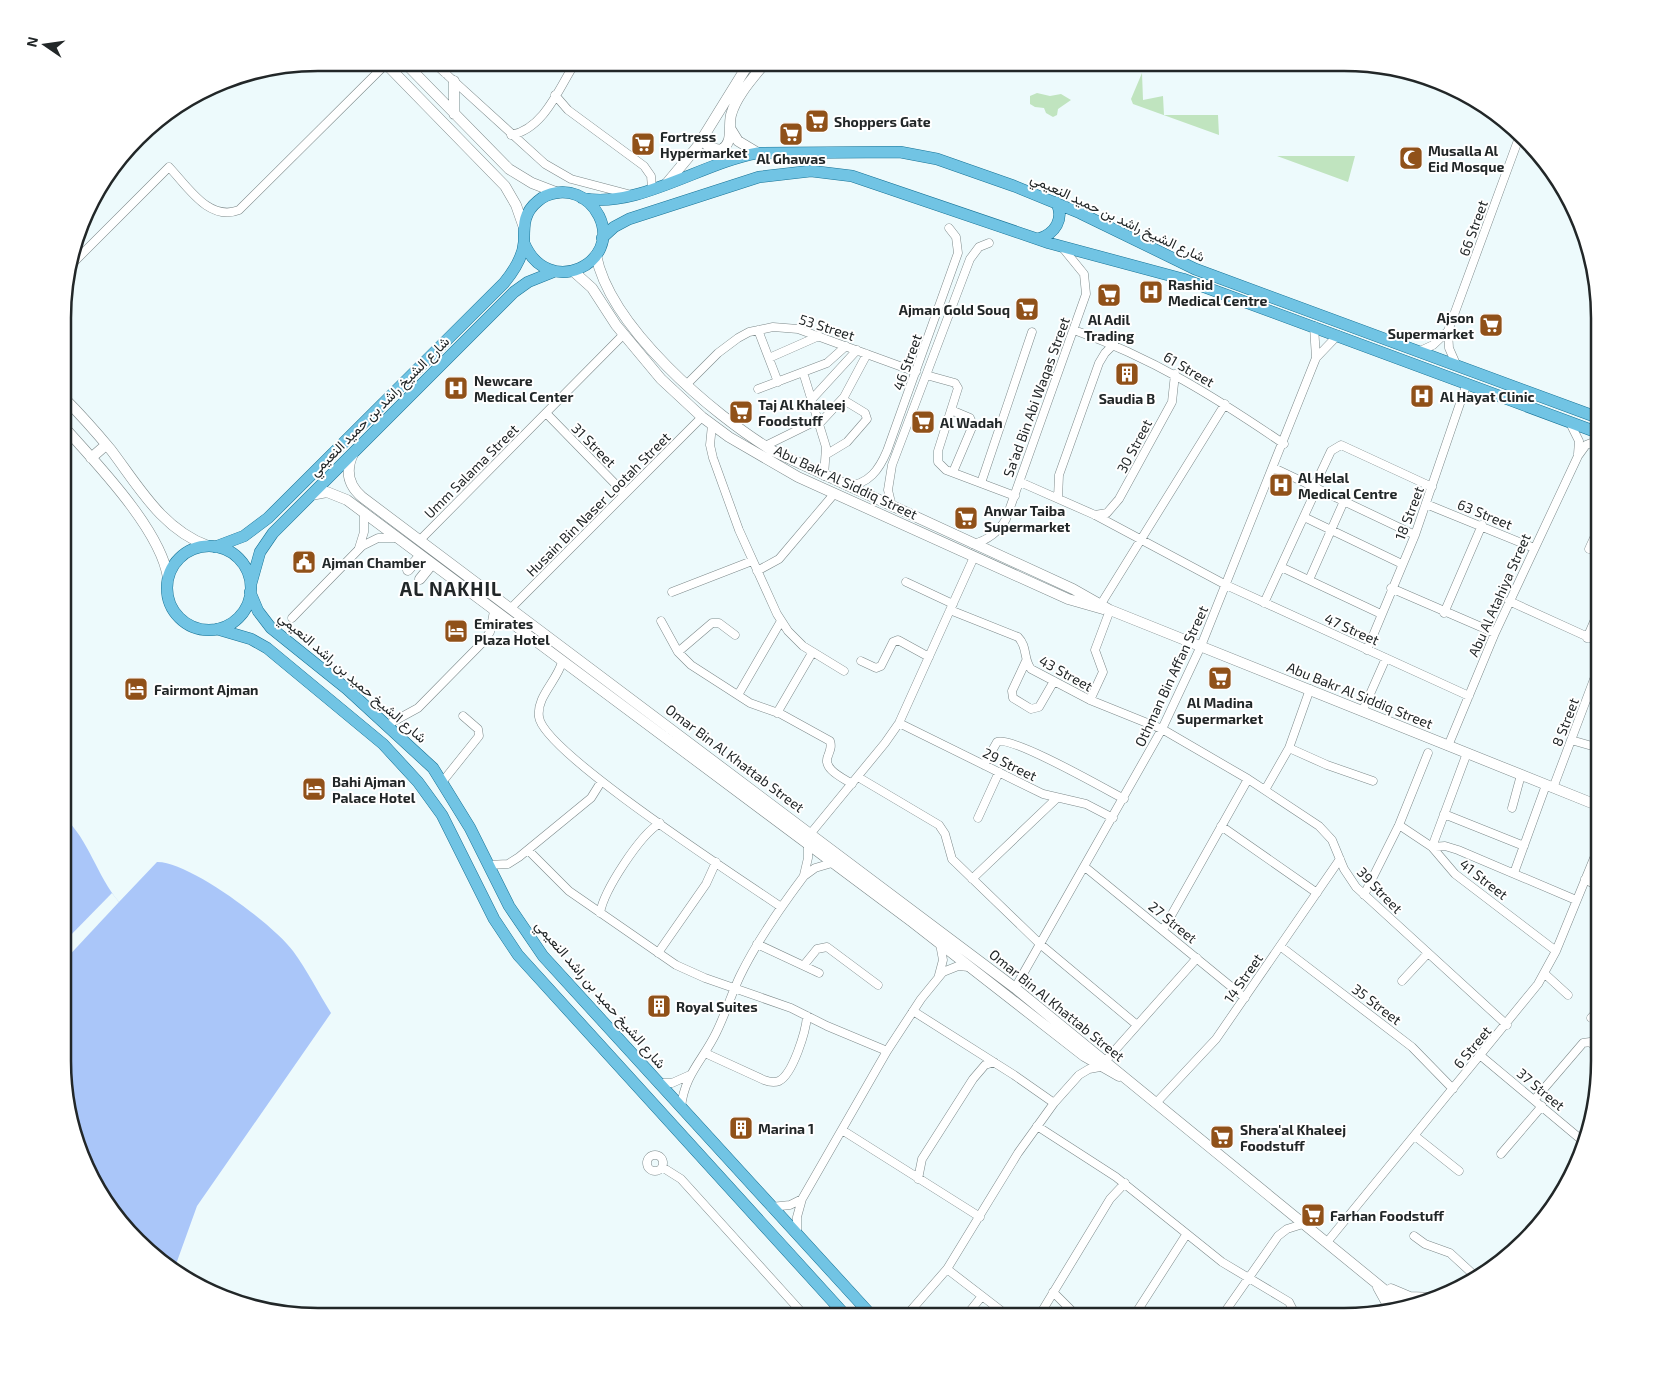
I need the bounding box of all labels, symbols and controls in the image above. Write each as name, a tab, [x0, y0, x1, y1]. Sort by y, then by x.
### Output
north arrow	[20, 20, 70, 70]
text: N	[22, 35, 41, 49]
supermarket icon: Shoppers Gate	[804, 108, 830, 134]
place label: Shoppers Gate	[834, 113, 931, 130]
supermarket icon: Al Ghawas	[778, 121, 804, 147]
place label: Fortress Hypermarket	[660, 128, 748, 161]
supermarket icon: Fortress Hypermarket	[630, 131, 656, 157]
place label: Musalla Al Eid Mosque	[1428, 142, 1504, 175]
mosque icon: Musalla Al Eid Mosque	[1398, 145, 1424, 171]
place label: Al Ghawas	[756, 150, 826, 167]
street label: شارع الشيخ راشد بن حميد النعيمي	[1026, 169, 1208, 269]
street label: 66 Street	[1455, 198, 1491, 258]
place label: Rashid Medical Centre	[1168, 276, 1267, 309]
hospital icon: Rashid Medical Centre	[1138, 279, 1164, 305]
supermarket icon: Al Adil Trading	[1096, 282, 1122, 308]
supermarket icon: Ajman Gold Souq	[1014, 296, 1040, 322]
place label: Ajman Gold Souq	[899, 301, 1010, 318]
place label: Ajson Supermarket	[1388, 309, 1474, 342]
street label: 53 Street	[797, 310, 857, 344]
place label: Al Adil Trading	[1084, 311, 1134, 344]
supermarket icon: Ajson Supermarket	[1478, 312, 1504, 338]
street label: Sa'ad Bin Abi Waqas Street	[999, 315, 1073, 479]
street label: 46 Street	[889, 332, 925, 392]
street label: شارع الشيخ راشد بن حميد النعيمي	[306, 333, 455, 482]
street label: 61 Street	[1161, 348, 1217, 390]
building icon: Saudia B	[1114, 361, 1140, 387]
place label: Newcare Medical Center	[474, 372, 574, 405]
hospital icon: Newcare Medical Center	[443, 375, 469, 401]
hospital icon: Al Hayat Clinic	[1409, 383, 1435, 409]
place label: Al Hayat Clinic	[1440, 388, 1535, 405]
place label: Saudia B	[1099, 390, 1155, 407]
place label: Taj Al Khaleej Foodstuff	[758, 396, 846, 429]
supermarket icon: Taj Al Khaleej Foodstuff	[728, 399, 754, 425]
supermarket icon: Al Wadah	[910, 409, 936, 435]
place label: Al Wadah	[940, 414, 1003, 431]
street label: 30 Street	[1113, 416, 1155, 476]
street label: 31 Street	[568, 419, 620, 471]
street label: Umm Salama Street	[420, 420, 522, 522]
street label: Husain Bin Naser Lootah Street	[522, 428, 674, 580]
street label: Abu Bakr Al Siddiq Street	[772, 441, 920, 523]
place label: Al Helal Medical Centre	[1298, 469, 1397, 502]
hospital icon: Al Helal Medical Centre	[1268, 472, 1294, 498]
street label: 18 Street	[1391, 484, 1427, 542]
street label: 63 Street	[1455, 495, 1515, 533]
place label: Anwar Taiba Supermarket	[984, 502, 1071, 535]
supermarket icon: Anwar Taiba Supermarket	[953, 505, 979, 531]
street label: Abu Al Atahiya Street	[1464, 531, 1534, 659]
public building icon: Ajman Chamber	[291, 549, 317, 575]
place label: Ajman Chamber	[322, 554, 426, 571]
district label: AL NAKHIL	[400, 577, 502, 600]
street label: Othman Bin Affan Street	[1131, 603, 1211, 749]
street label: شارع الشيخ حميد بن راشد النعيمي	[273, 608, 430, 749]
street label: 47 Street	[1322, 609, 1382, 649]
place label: Emirates Plaza Hotel	[474, 615, 550, 648]
hotel icon: Emirates Plaza Hotel	[443, 618, 469, 644]
street label: 43 Street	[1036, 651, 1096, 695]
street label: Abu Bakr Al Siddiq Street	[1285, 658, 1435, 732]
supermarket icon: Al Madina Supermarket	[1207, 665, 1233, 691]
hotel icon: Fairmont Ajman	[123, 676, 149, 702]
place label: Fairmont Ajman	[154, 681, 259, 698]
place label: Al Madina Supermarket	[1177, 694, 1263, 727]
street label: 8 Street	[1548, 695, 1582, 749]
street label: Omar Bin Al Khattab Street	[662, 700, 808, 816]
street label: 29 Street	[980, 744, 1040, 784]
place label: Bahi Ajman Palace Hotel	[332, 773, 416, 806]
hotel icon: Bahi Ajman Palace Hotel	[301, 776, 327, 802]
street label: 41 Street	[1457, 855, 1511, 903]
street label: 39 Street	[1354, 863, 1406, 917]
street label: 27 Street	[1145, 897, 1201, 947]
street label: شارع الشيخ حميد بن راشد النعيمي	[529, 917, 670, 1074]
street label: Omar Bin Al Khattab Street	[986, 945, 1128, 1065]
street label: 14 Street	[1220, 950, 1266, 1006]
street label: 35 Street	[1349, 980, 1405, 1028]
building icon: Royal Suites	[646, 993, 672, 1019]
place label: Royal Suites	[676, 998, 758, 1015]
street label: 6 Street	[1449, 1022, 1495, 1072]
street label: 37 Street	[1514, 1064, 1568, 1114]
building icon: Marina 1	[728, 1115, 754, 1141]
place label: Marina 1	[758, 1120, 814, 1137]
place label: Shera'al Khaleej Foodstuff	[1240, 1121, 1346, 1154]
supermarket icon: Shera'al Khaleej Foodstuff	[1209, 1124, 1235, 1150]
supermarket icon: Farhan Foodstuff	[1300, 1202, 1326, 1228]
place label: Farhan Foodstuff	[1330, 1207, 1444, 1224]

